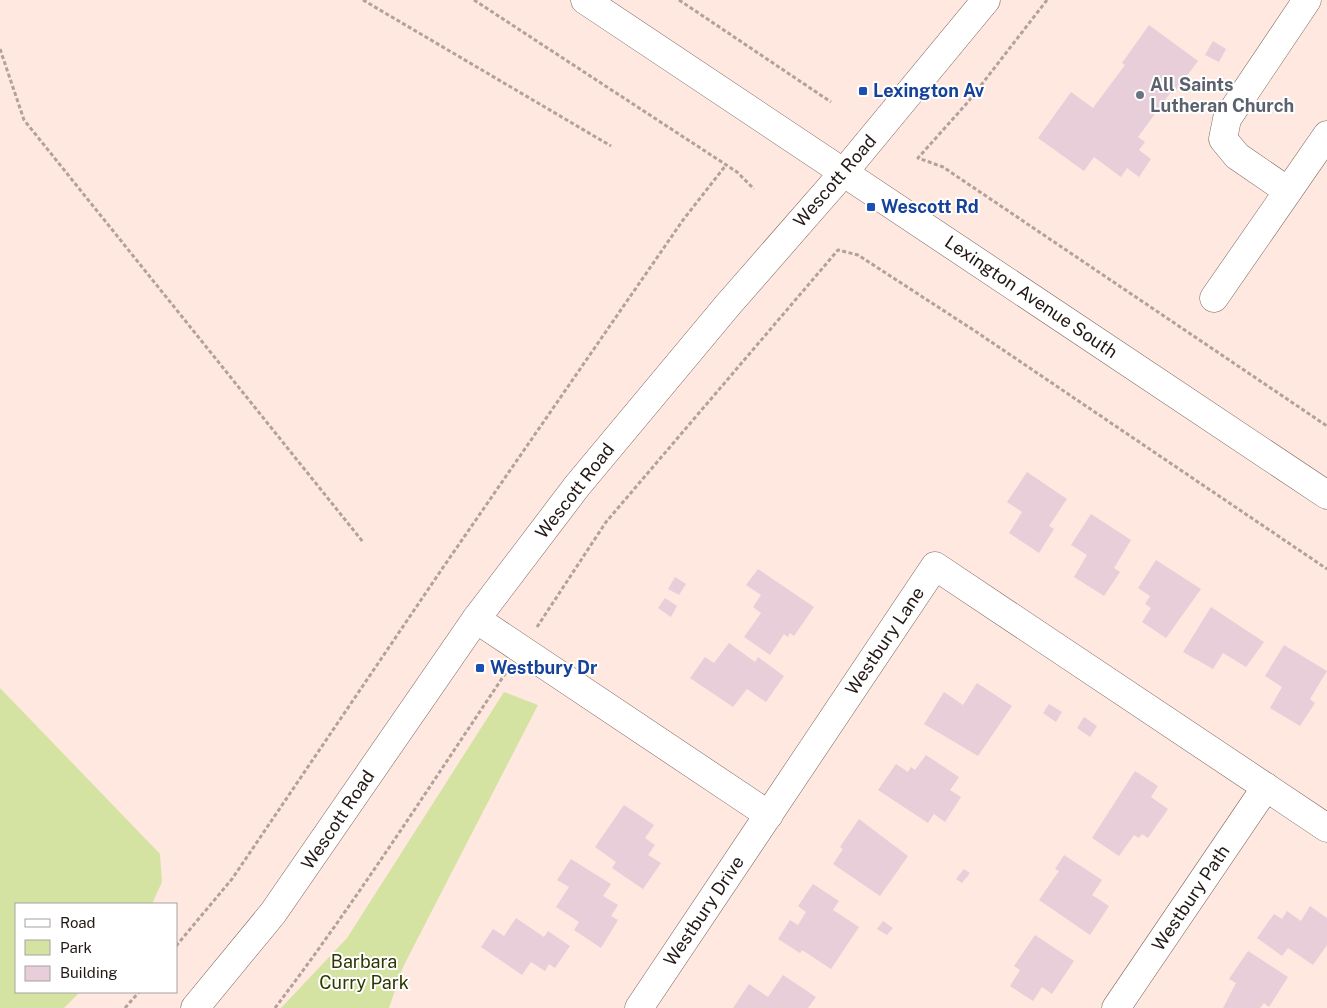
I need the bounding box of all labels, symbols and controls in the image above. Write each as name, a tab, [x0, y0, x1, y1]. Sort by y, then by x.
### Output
place label: All Saints Lutheran Church	[1150, 74, 1294, 116]
place label: Lexington Av	[873, 80, 985, 101]
marker: Lexington Av	[857, 85, 869, 97]
marker: All Saints Lutheran Church	[1134, 89, 1146, 101]
street label: Wescott Road	[789, 130, 880, 231]
place label: Wescott Rd	[881, 196, 979, 217]
marker: Wescott Rd	[865, 201, 877, 213]
street label: Lexington Avenue South	[941, 231, 1122, 362]
street label: Wescott Road	[531, 439, 618, 543]
street label: Westbury Lane	[841, 583, 928, 699]
place label: Westbury Dr	[490, 657, 598, 678]
marker: Westbury Dr	[474, 662, 486, 674]
street label: Wescott Road	[297, 766, 379, 873]
street label: Westbury Path	[1147, 841, 1234, 955]
street label: Westbury Drive	[659, 852, 748, 970]
legend	[15, 903, 178, 993]
text: Road	[60, 914, 96, 931]
text: Park	[60, 939, 92, 956]
park label: Barbara Curry Park	[319, 951, 409, 993]
text: Building	[60, 964, 118, 981]

